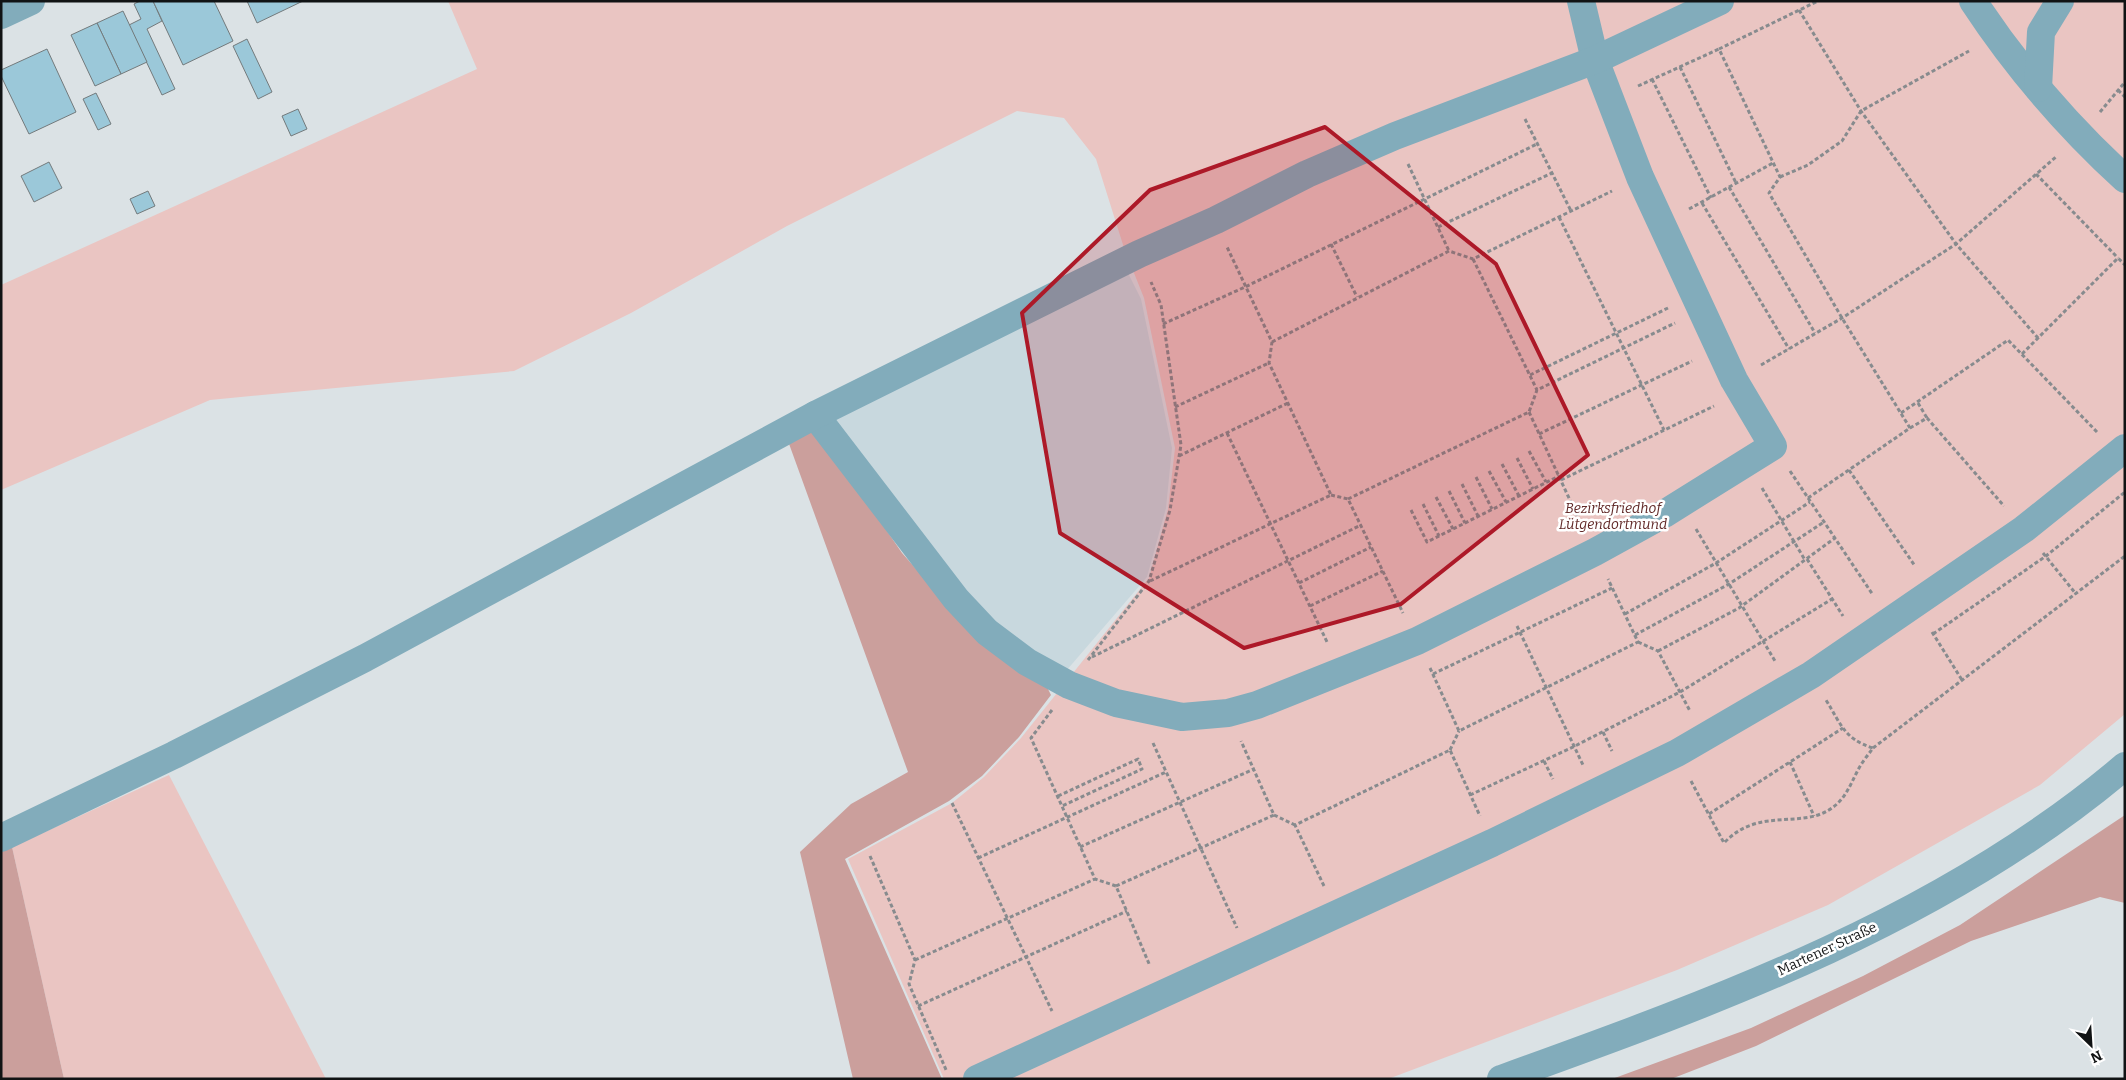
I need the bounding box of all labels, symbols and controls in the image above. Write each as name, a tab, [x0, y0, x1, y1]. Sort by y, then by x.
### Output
park label: Bezirksfriedhof Lütgendortmund	[1559, 500, 1667, 533]
street label: Martener Straße	[1775, 919, 1879, 979]
north arrow	[2066, 1020, 2116, 1070]
text: N	[2088, 1046, 2105, 1066]

